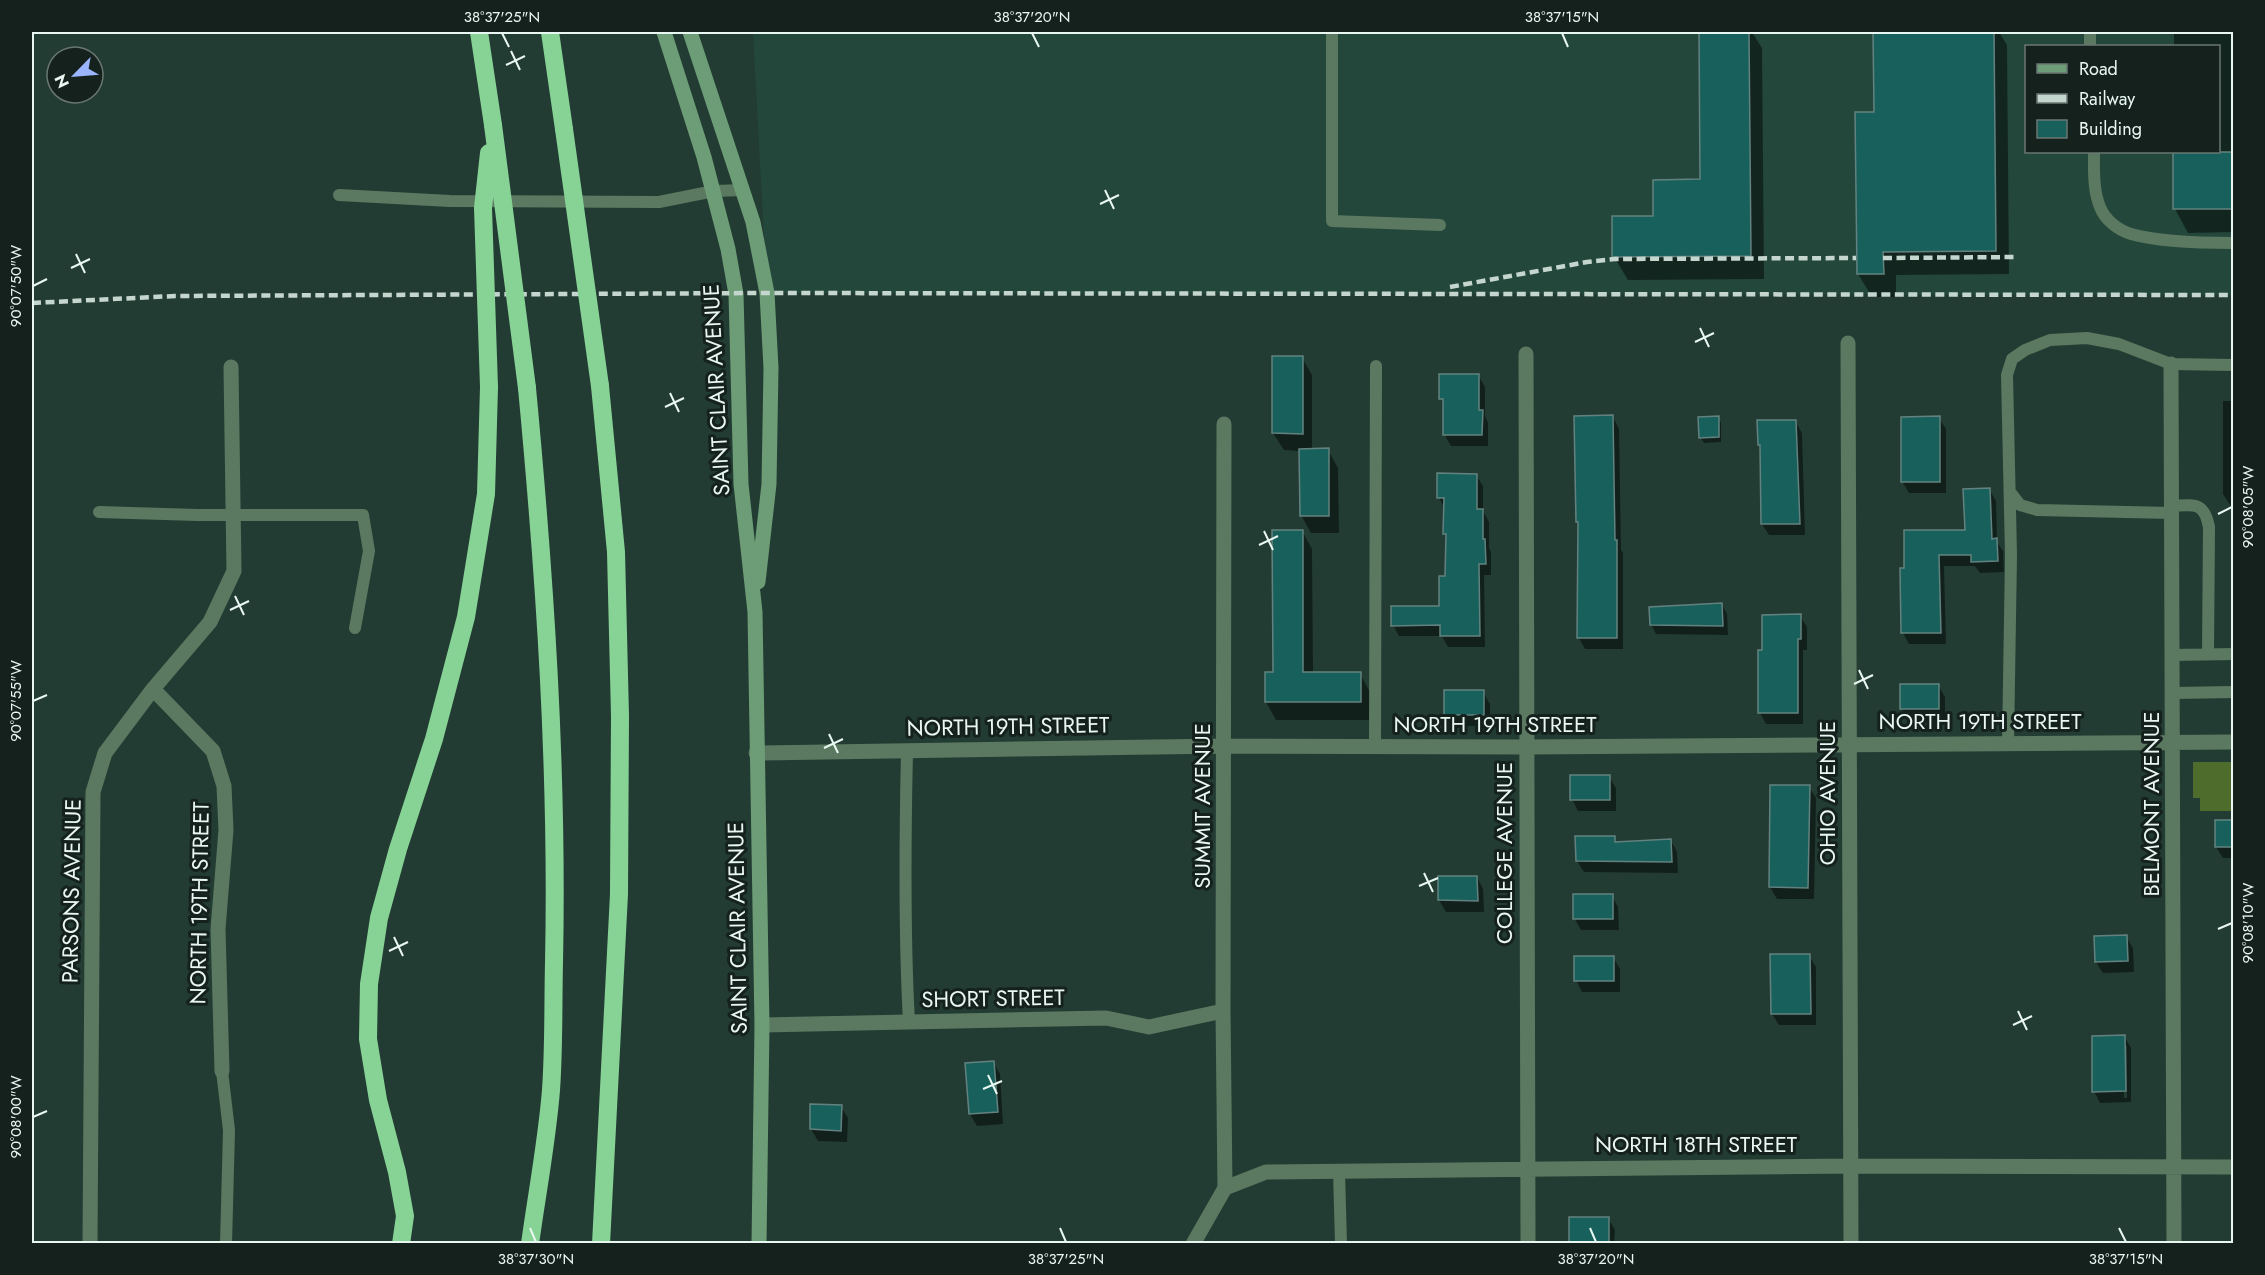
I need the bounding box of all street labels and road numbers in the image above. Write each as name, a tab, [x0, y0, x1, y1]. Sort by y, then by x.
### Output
street label: SAINT CLAIR AVENUE	[694, 283, 738, 497]
street label: NORTH 19TH STREET	[1879, 705, 2082, 737]
street label: NORTH 19TH STREET	[906, 708, 1110, 744]
street label: NORTH 19TH STREET	[1394, 708, 1597, 740]
street label: BELMONT AVENUE	[2135, 711, 2167, 897]
street label: OHIO AVENUE	[1811, 721, 1843, 865]
street label: SUMMIT AVENUE	[1186, 723, 1218, 889]
street label: COLLEGE AVENUE	[1488, 762, 1520, 944]
street label: PARSONS AVENUE	[53, 799, 89, 983]
street label: NORTH 19TH STREET	[181, 801, 217, 1005]
street label: SAINT CLAIR AVENUE	[719, 822, 755, 1034]
street label: SHORT STREET	[921, 981, 1066, 1015]
street label: NORTH 18TH STREET	[1595, 1128, 1798, 1160]

